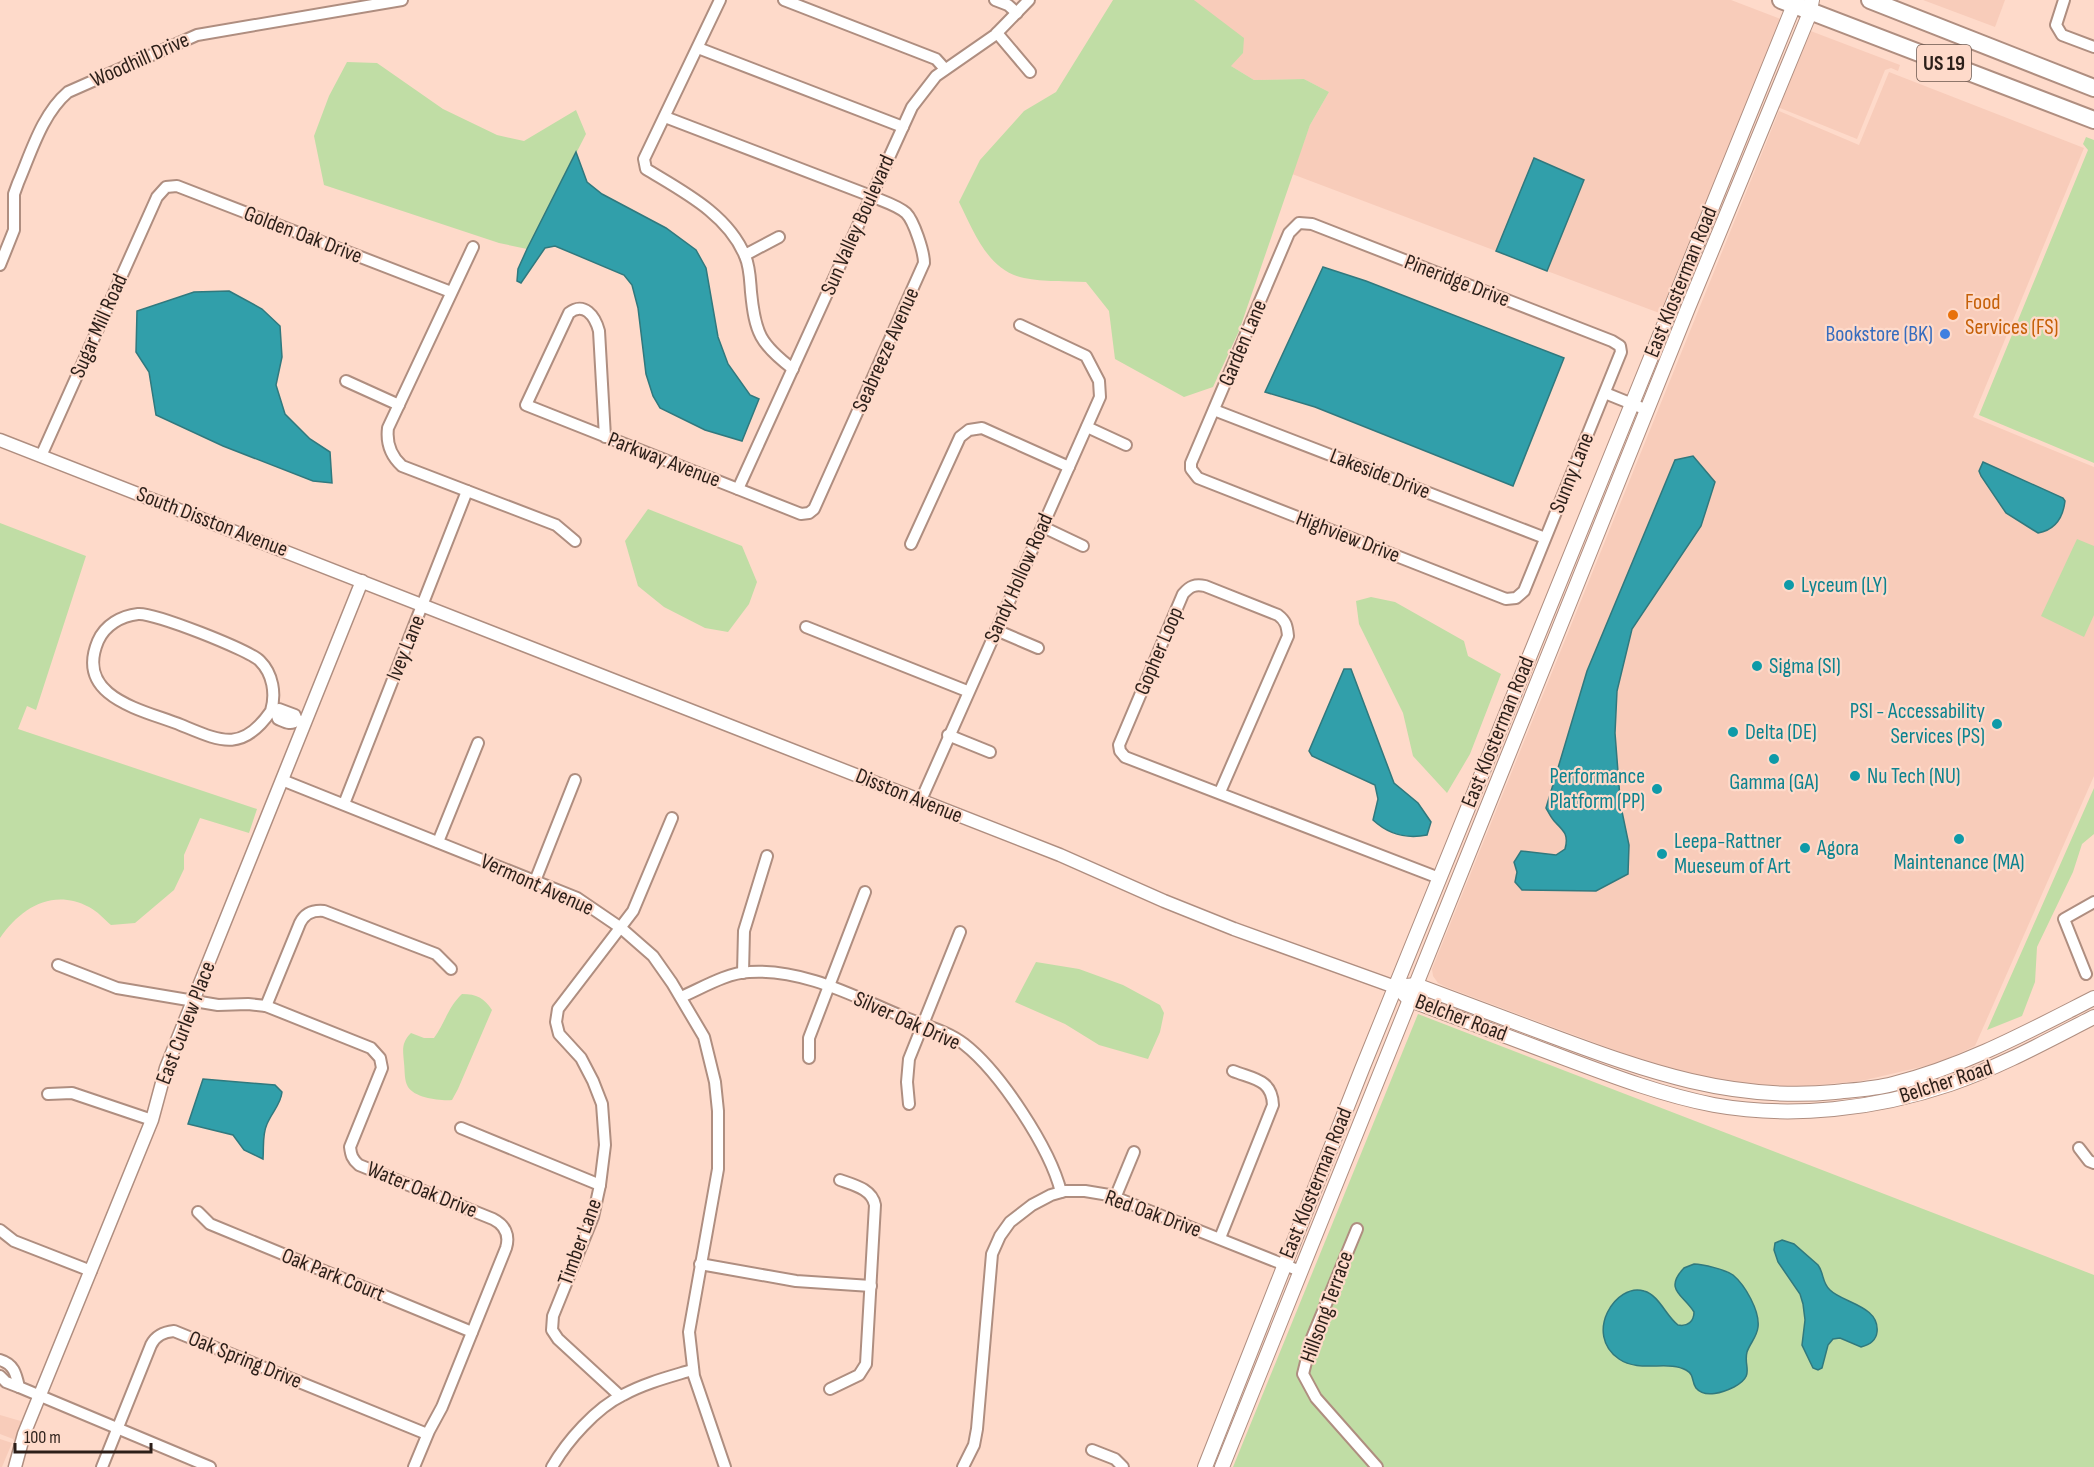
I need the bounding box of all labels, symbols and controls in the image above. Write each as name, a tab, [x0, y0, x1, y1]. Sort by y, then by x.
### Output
street label: Woodhill Drive	[87, 26, 193, 94]
road number: US 19	[1917, 45, 1971, 81]
street label: Sun Valley Boulevard	[815, 151, 901, 299]
street label: Golden Oak Drive	[240, 200, 366, 270]
street label: East Klosterman Road	[1638, 203, 1724, 361]
street label: Pineridge Drive	[1401, 249, 1513, 313]
street label: Sugar Mill Road	[64, 270, 134, 382]
street label: Seabreeze Avenue	[847, 284, 925, 416]
place label: Food Services (FS)	[1965, 289, 2059, 341]
street label: Garden Lane	[1213, 296, 1273, 390]
marker: Food Services (FS)	[1946, 308, 1960, 322]
place label: Bookstore (BK)	[1825, 321, 1933, 348]
marker: Bookstore (BK)	[1938, 327, 1952, 341]
street label: Parkway Avenue	[604, 426, 724, 494]
street label: Sunny Lane	[1544, 429, 1600, 517]
street label: Lakeside Drive	[1326, 443, 1434, 505]
street label: South Disston Avenue	[132, 481, 292, 563]
street label: Highview Drive	[1292, 505, 1404, 569]
street label: Sandy Hollow Road	[979, 509, 1059, 647]
place label: Lyceum (LY)	[1801, 572, 1887, 599]
marker: Lyceum (LY)	[1782, 578, 1796, 592]
street label: Gopher Loop	[1128, 603, 1190, 699]
street label: Ivey Lane	[381, 611, 431, 685]
street label: East Klosterman Road	[1455, 653, 1541, 811]
place label: Sigma (SI)	[1769, 653, 1841, 680]
marker: Sigma (SI)	[1750, 659, 1764, 673]
place label: PSI - Accessability Services (PS)	[1850, 698, 1986, 750]
marker: PSI - Accessability Services (PS)	[1990, 717, 2004, 731]
place label: Delta (DE)	[1745, 719, 1817, 746]
marker: Delta (DE)	[1726, 725, 1740, 739]
marker: Gamma (GA)	[1767, 752, 1781, 766]
street label: Disston Avenue	[852, 762, 966, 830]
place label: Performance Platform (PP)	[1549, 763, 1645, 815]
place label: Nu Tech (NU)	[1867, 763, 1961, 790]
place label: Gamma (GA)	[1729, 769, 1819, 796]
marker: Nu Tech (NU)	[1848, 769, 1862, 783]
marker: Performance Platform (PP)	[1650, 782, 1664, 796]
place label: Leepa-Rattner Mueseum of Art	[1674, 828, 1791, 880]
marker: Maintenance (MA)	[1952, 832, 1966, 846]
place label: Agora	[1816, 835, 1859, 862]
marker: Agora	[1798, 841, 1812, 855]
marker: Leepa-Rattner Mueseum of Art	[1655, 847, 1669, 861]
street label: Vermont Avenue	[476, 848, 598, 922]
place label: Maintenance (MA)	[1894, 849, 2024, 876]
street label: East Curlew Place	[150, 958, 222, 1088]
street label: Silver Oak Drive	[849, 985, 965, 1057]
street label: Belcher Road	[1411, 988, 1511, 1048]
street label: Belcher Road	[1896, 1054, 1996, 1110]
street label: East Klosterman Road	[1273, 1104, 1359, 1262]
street label: Water Oak Drive	[363, 1156, 481, 1224]
street label: Red Oak Drive	[1101, 1184, 1205, 1244]
street label: Timber Lane	[552, 1195, 608, 1289]
street label: Oak Park Court	[278, 1242, 389, 1308]
street label: Hillsong Terrace	[1294, 1247, 1360, 1367]
street label: Oak Spring Drive	[184, 1325, 306, 1395]
scale bar	[15, 1416, 152, 1454]
text: 100 m	[24, 1427, 61, 1448]

